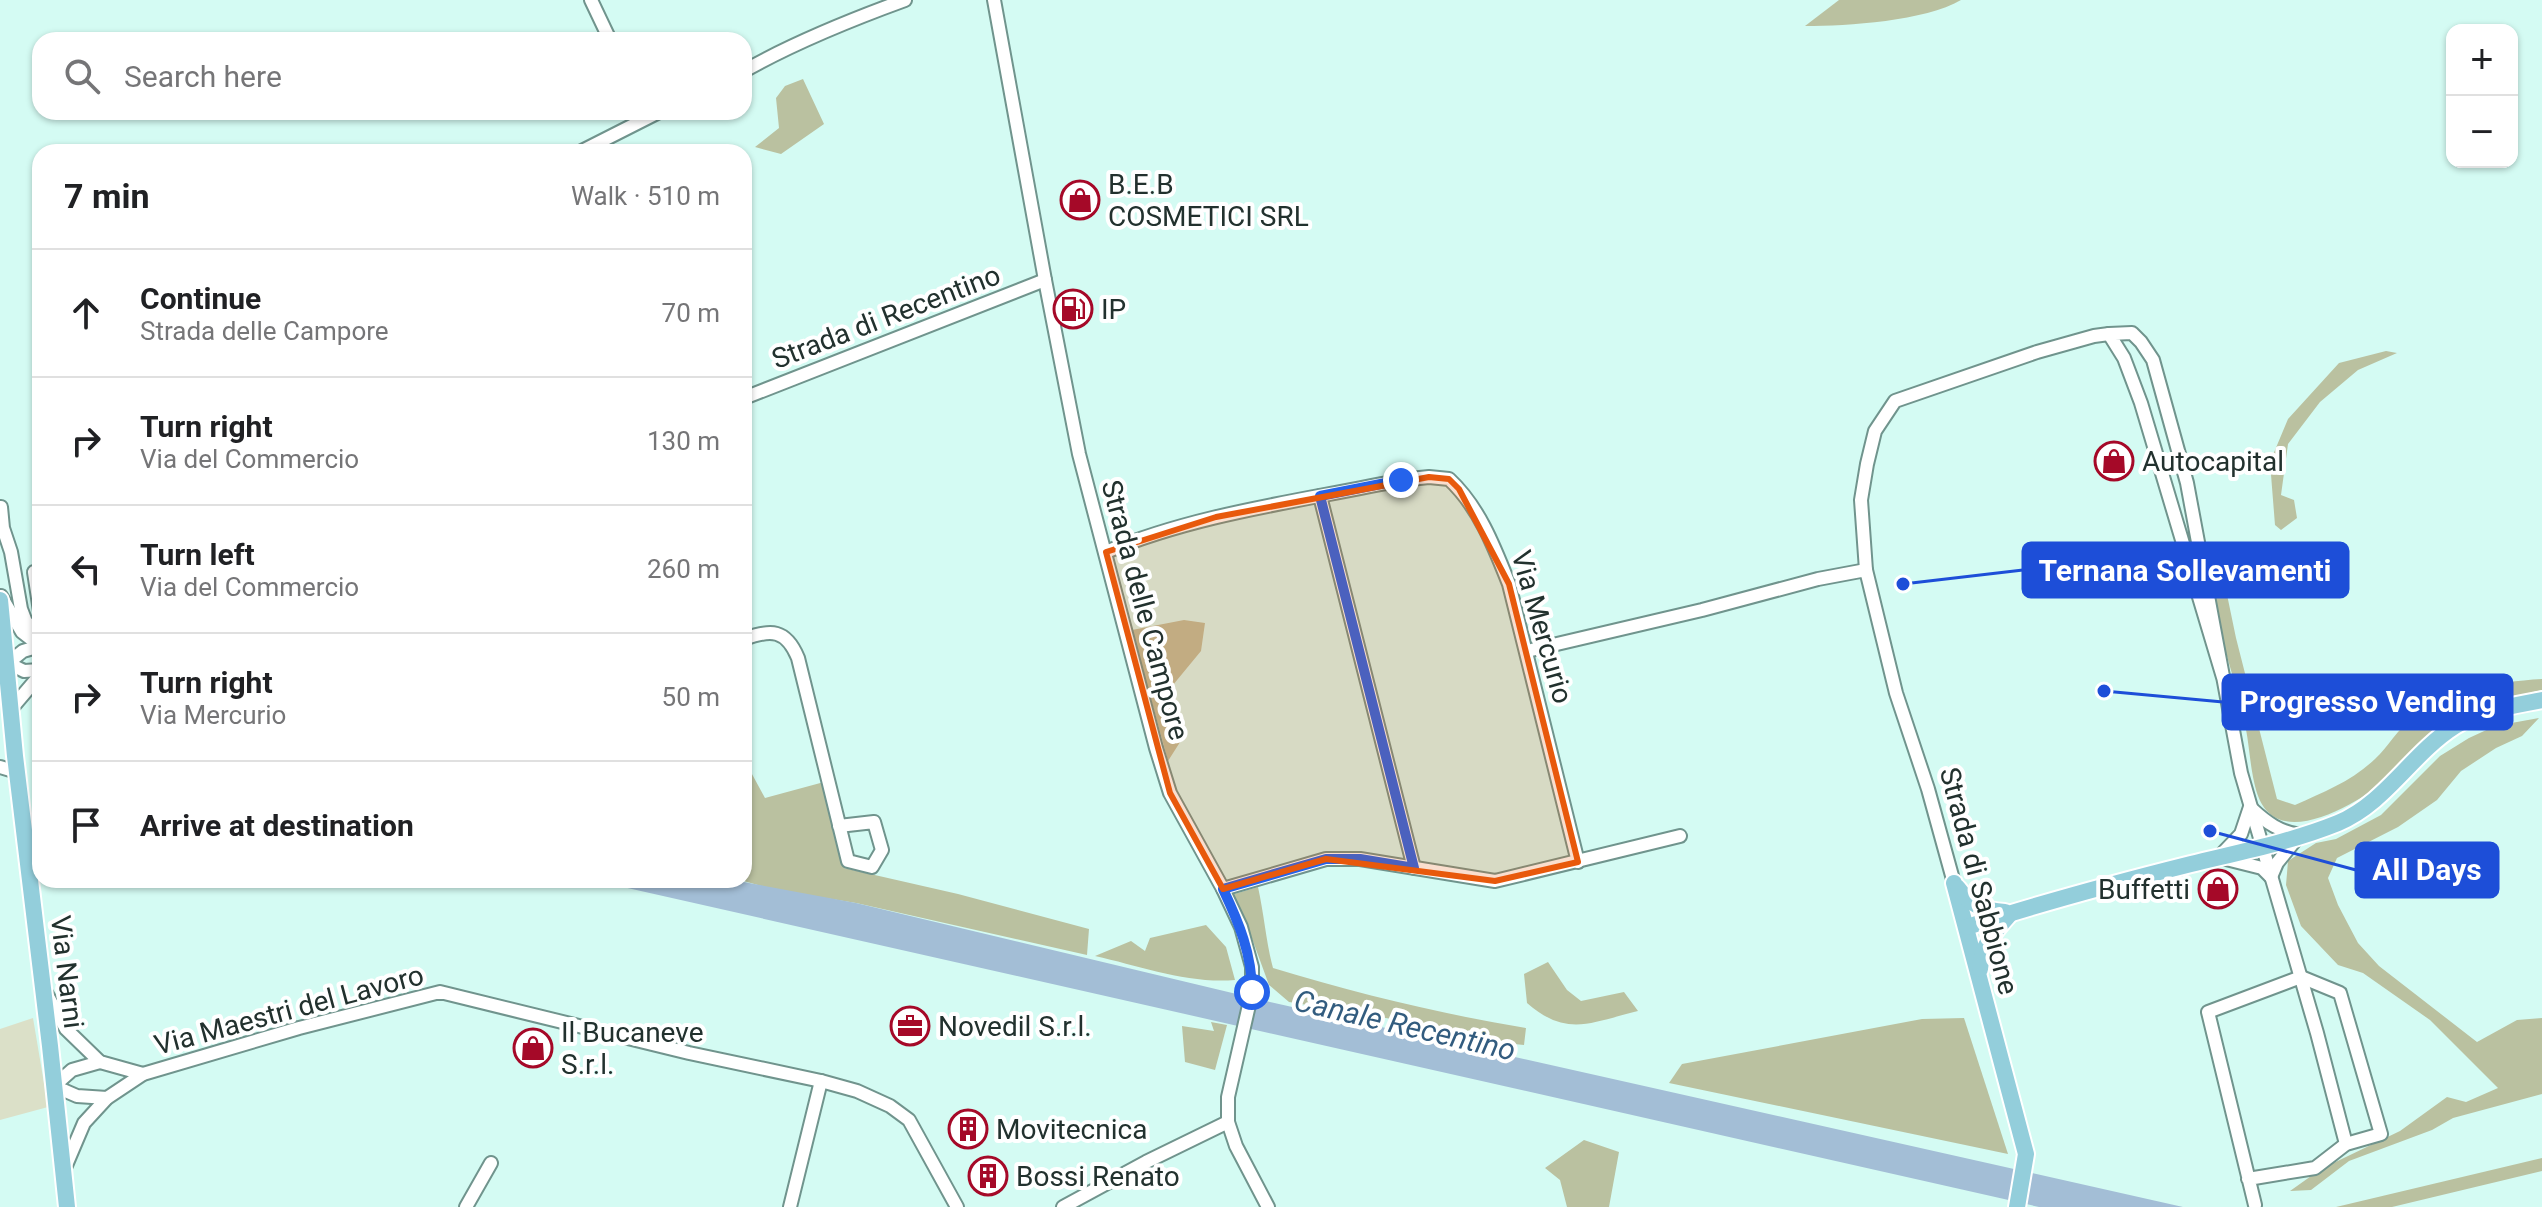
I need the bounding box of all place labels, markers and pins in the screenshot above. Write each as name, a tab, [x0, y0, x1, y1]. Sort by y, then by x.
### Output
place label: B.E.B COSMETICI SRL	[1108, 168, 1309, 233]
shop icon: B.E.B COSMETICI SRL	[1059, 179, 1101, 221]
fuel station icon: IP	[1052, 288, 1094, 330]
place label: IP	[1101, 293, 1126, 326]
shop icon: Autocapital	[2093, 440, 2135, 482]
place label: Autocapital	[2142, 445, 2284, 478]
callout: Ternana Sollevamenti	[2023, 543, 2348, 597]
callout: Progresso Vending	[2223, 675, 2512, 729]
callout: All Days	[2356, 843, 2498, 897]
shop icon: Buffetti	[2197, 868, 2239, 910]
place label: Buffetti	[2098, 873, 2190, 906]
office icon: Novedil S.r.l.	[889, 1005, 931, 1047]
place label: Novedil S.r.l.	[938, 1010, 1092, 1043]
place label: Il Bucaneve S.r.l.	[561, 1016, 704, 1081]
shop icon: Il Bucaneve S.r.l.	[512, 1027, 554, 1069]
building icon: Movitecnica	[947, 1108, 989, 1150]
place label: Movitecnica	[996, 1113, 1147, 1146]
building icon: Bossi Renato	[967, 1155, 1009, 1197]
place label: Bossi Renato	[1016, 1160, 1180, 1193]

